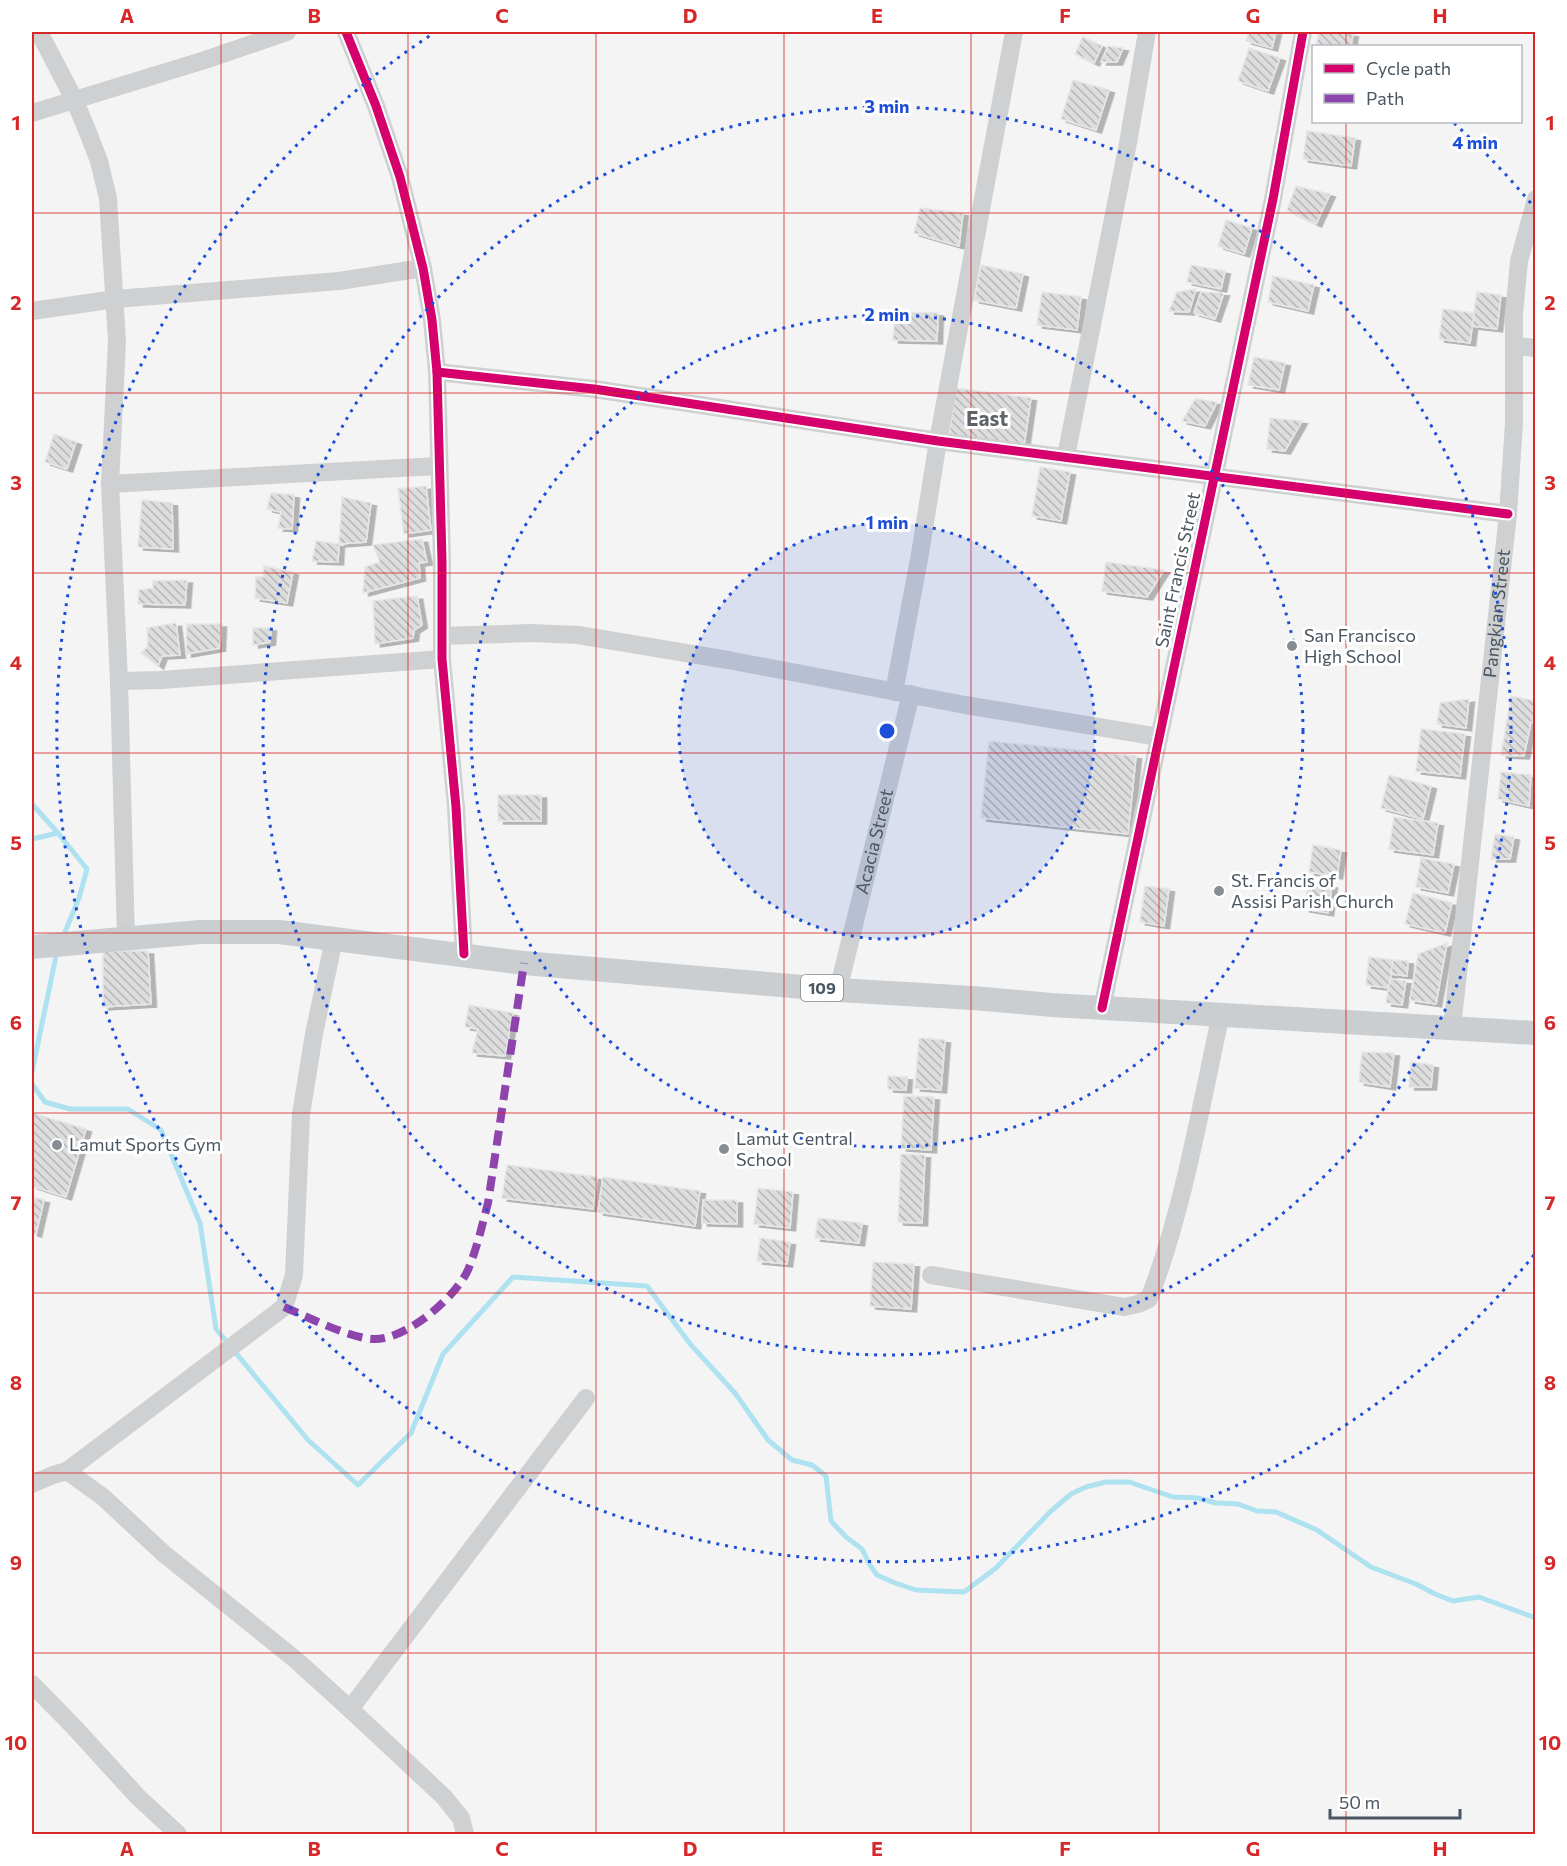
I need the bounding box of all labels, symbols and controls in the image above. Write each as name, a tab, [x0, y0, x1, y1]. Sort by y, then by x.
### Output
text: A	[120, 3, 134, 27]
text: B	[307, 3, 321, 27]
text: C	[495, 3, 509, 27]
text: D	[683, 3, 697, 27]
text: E	[871, 3, 883, 27]
text: F	[1059, 3, 1071, 27]
text: G	[1246, 3, 1260, 27]
text: H	[1433, 3, 1448, 27]
legend	[1312, 45, 1522, 123]
text: Cycle path	[1366, 57, 1451, 79]
text: Path	[1366, 87, 1404, 109]
text: 3 min	[864, 95, 910, 117]
text: 1	[11, 110, 21, 134]
text: 1	[1545, 110, 1555, 134]
text: 4 min	[1452, 131, 1498, 153]
text: 2	[10, 290, 22, 314]
text: 2	[1544, 290, 1556, 314]
text: 2 min	[865, 303, 909, 325]
district label: East	[966, 405, 1008, 430]
text: 3	[10, 470, 22, 494]
text: 3	[1544, 470, 1556, 494]
street label: Saint Francis Street	[1150, 490, 1204, 650]
text: 1 min	[866, 511, 908, 533]
street label: Pangkian Street	[1478, 548, 1514, 679]
place label: San Francisco High School	[1304, 624, 1416, 667]
marker: San Francisco High School	[1285, 639, 1299, 653]
text: 4	[10, 650, 22, 674]
text: 4	[1544, 650, 1556, 674]
centre of rings	[877, 721, 897, 741]
street label: Acacia Street	[850, 786, 897, 896]
text: 5	[10, 830, 22, 854]
text: 5	[1544, 830, 1556, 854]
place label: St. Francis of Assisi Parish Church	[1231, 869, 1394, 912]
marker: St. Francis of Assisi Parish Church	[1212, 884, 1226, 898]
road number: 109	[801, 975, 843, 1001]
text: 6	[10, 1010, 22, 1034]
text: 6	[1544, 1010, 1556, 1034]
place label: Lamut Central School	[736, 1127, 853, 1170]
place label: Lamut Sports Gym	[69, 1133, 221, 1155]
marker: Lamut Sports Gym	[50, 1138, 64, 1152]
marker: Lamut Central School	[717, 1142, 731, 1156]
text: 7	[11, 1190, 22, 1214]
text: 7	[1545, 1190, 1556, 1214]
text: 8	[10, 1370, 22, 1394]
text: 8	[1544, 1370, 1556, 1394]
text: 9	[10, 1550, 22, 1574]
text: 9	[1544, 1550, 1556, 1574]
text: 10	[5, 1730, 27, 1754]
text: 10	[1539, 1730, 1561, 1754]
scale bar	[1330, 1782, 1460, 1820]
text: 50 m	[1339, 1791, 1380, 1813]
text: A	[120, 1836, 134, 1860]
text: B	[307, 1836, 321, 1860]
text: C	[495, 1836, 509, 1860]
text: D	[683, 1836, 697, 1860]
text: E	[871, 1836, 883, 1860]
text: F	[1059, 1836, 1071, 1860]
text: G	[1246, 1836, 1260, 1860]
text: H	[1433, 1836, 1448, 1860]

